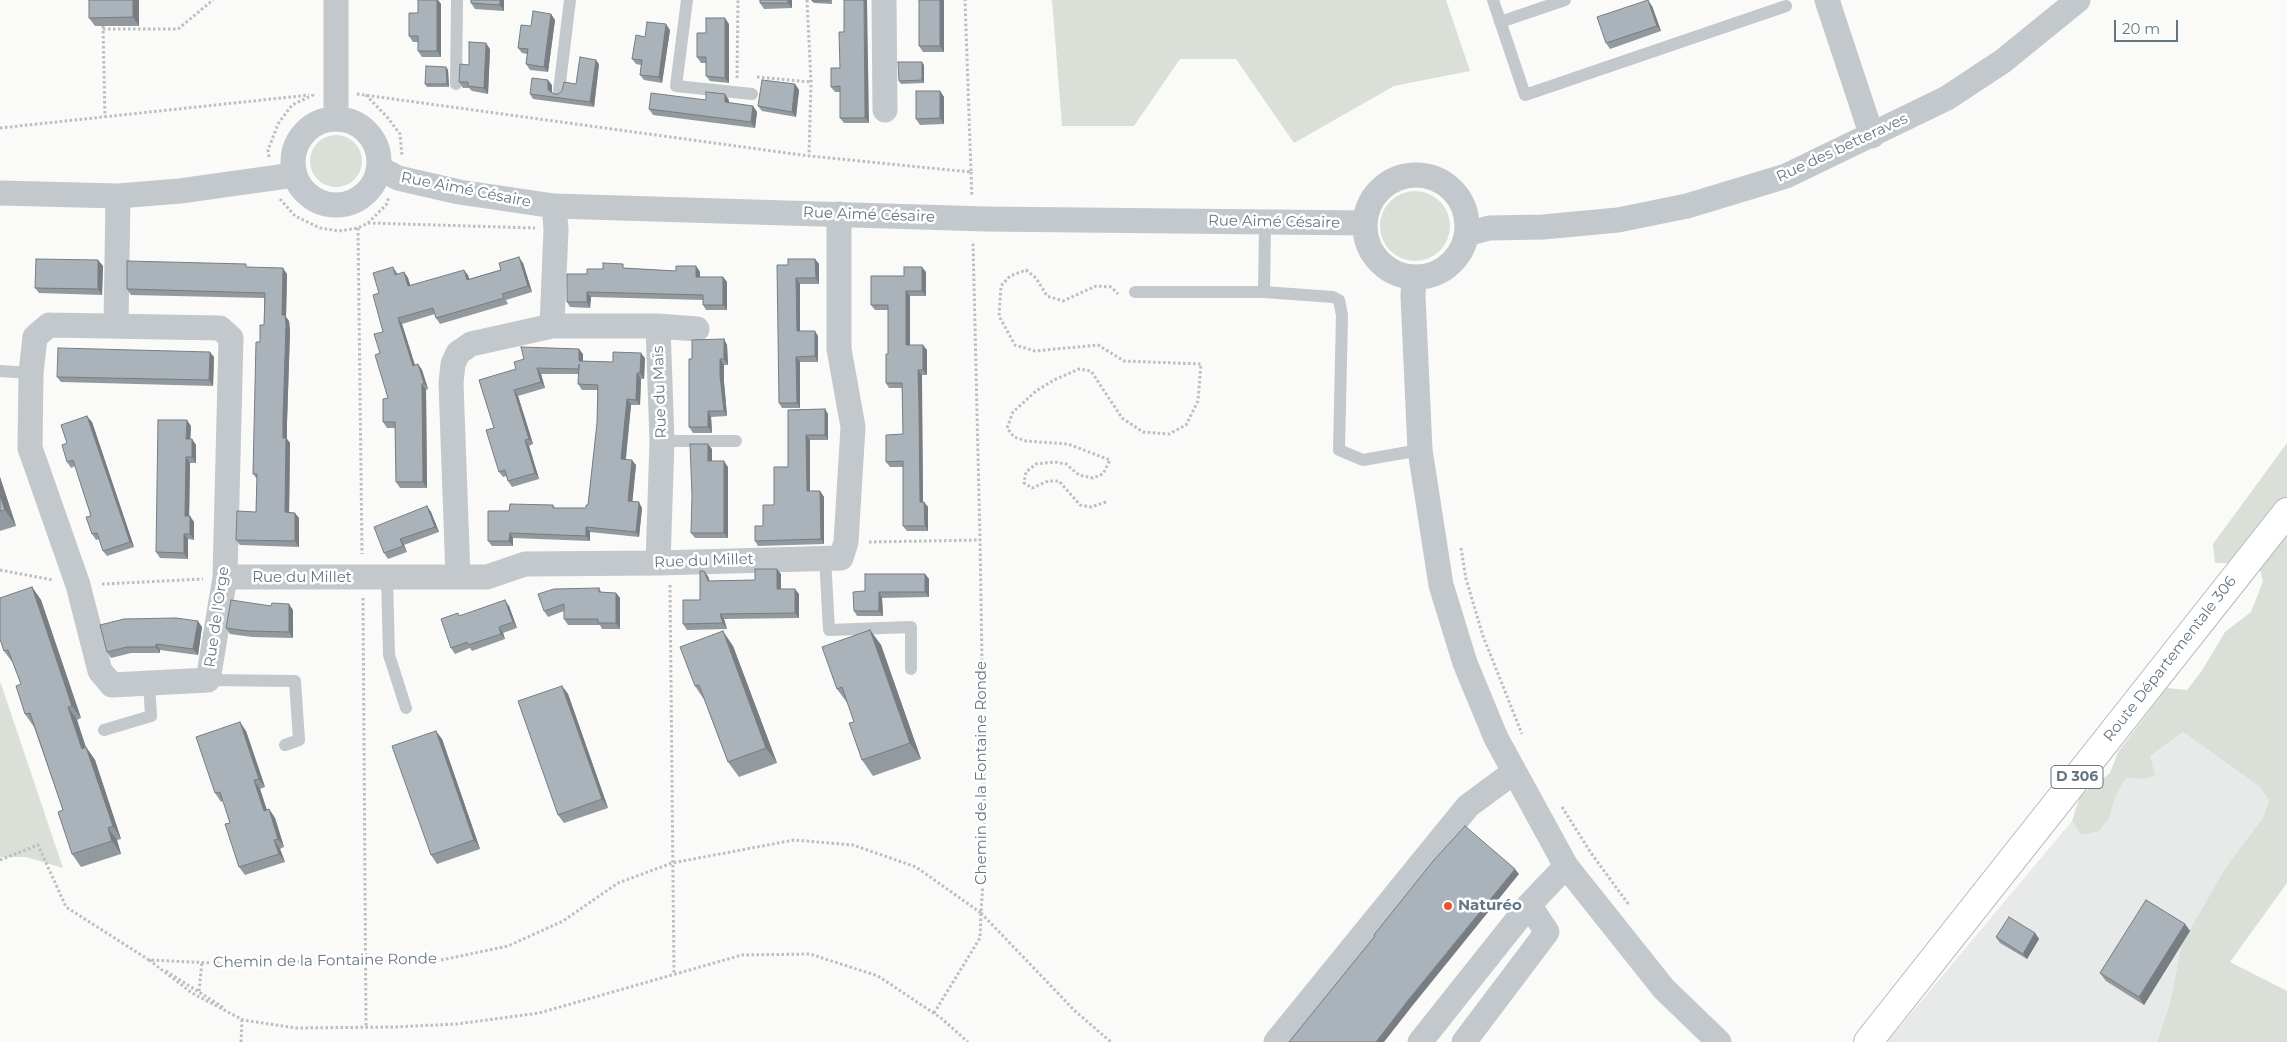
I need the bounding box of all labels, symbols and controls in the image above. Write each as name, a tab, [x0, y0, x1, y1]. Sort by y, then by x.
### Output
scale bar	[2117, 10, 2181, 42]
text: 20 m	[2122, 19, 2160, 38]
street label: Rue des betteraves	[1774, 110, 1910, 186]
street label: Rue Aimé Césaire	[399, 169, 533, 211]
street label: Rue Aimé Césaire	[803, 204, 935, 226]
street label: Rue Aimé Césaire	[1208, 212, 1340, 232]
street label: Rue du Maïs	[649, 345, 671, 439]
street label: Rue du Millet	[654, 550, 754, 572]
street label: Rue de l'Orge	[201, 565, 233, 669]
street label: Rue du Millet	[252, 569, 352, 587]
street label: Route Départementale 306	[2100, 573, 2240, 745]
street label: Chemin de la Fontaine Ronde	[973, 661, 991, 885]
road number: D 306	[2051, 766, 2103, 789]
place label: Naturéo	[1458, 897, 1522, 915]
marker: Naturéo	[1442, 900, 1454, 912]
street label: Chemin de la Fontaine Ronde	[213, 950, 437, 972]

